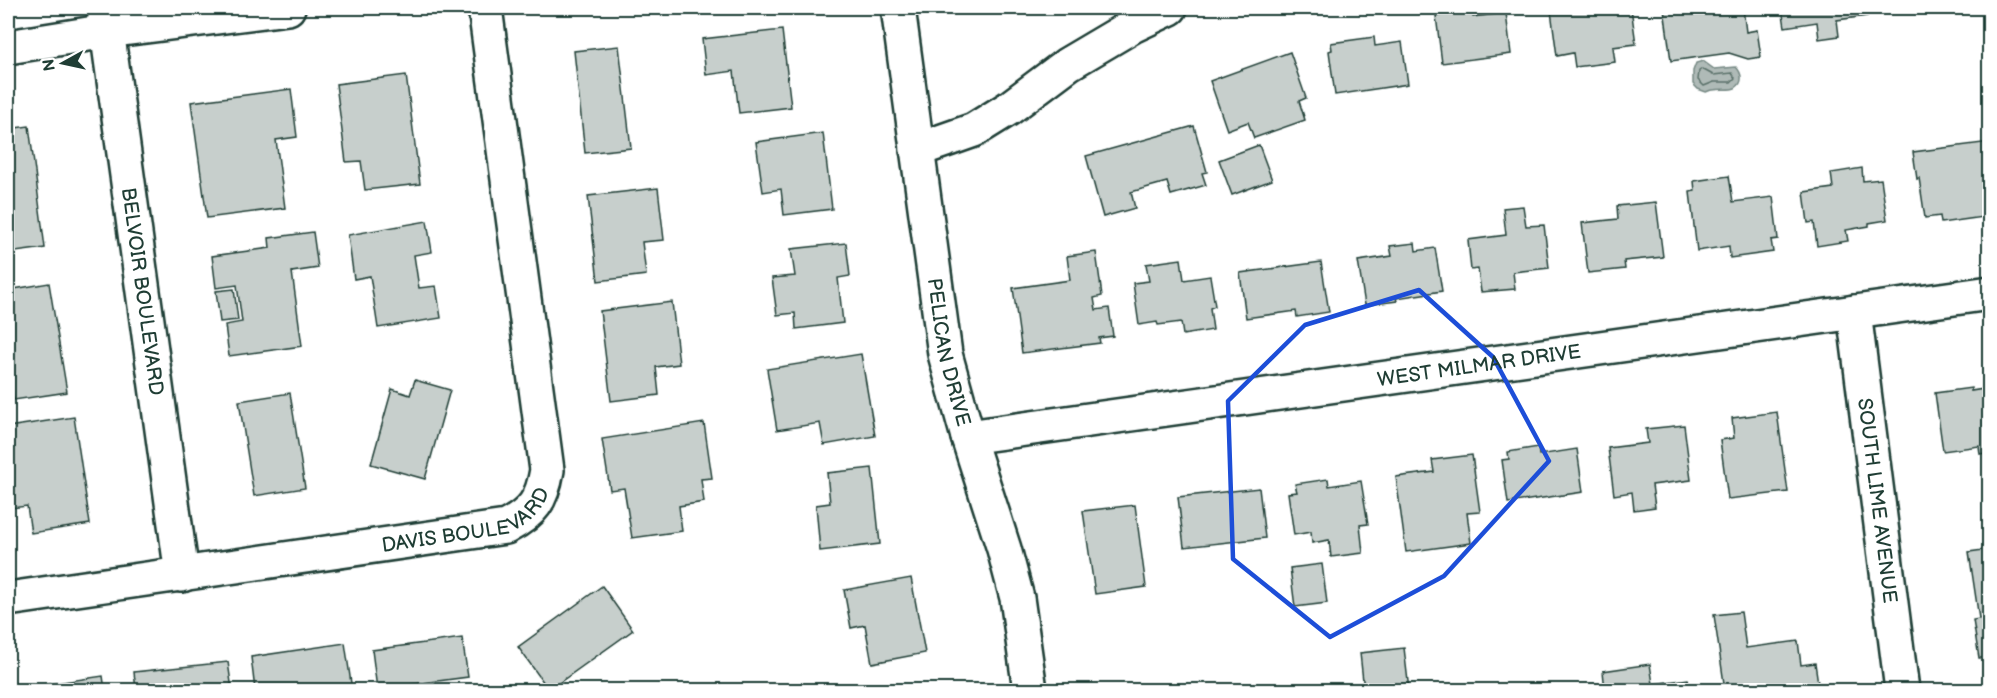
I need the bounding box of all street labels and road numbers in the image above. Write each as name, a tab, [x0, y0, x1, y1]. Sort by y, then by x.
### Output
street label: BELVOIR BOULEVARD	[116, 186, 168, 397]
street label: PELICAN DRIVE	[922, 277, 975, 429]
street label: WEST MILMAR DRIVE	[1376, 340, 1582, 392]
street label: SOUTH LIME AVENUE	[1852, 397, 1902, 605]
street label: DAVIS BOULEVARD	[380, 484, 555, 558]

